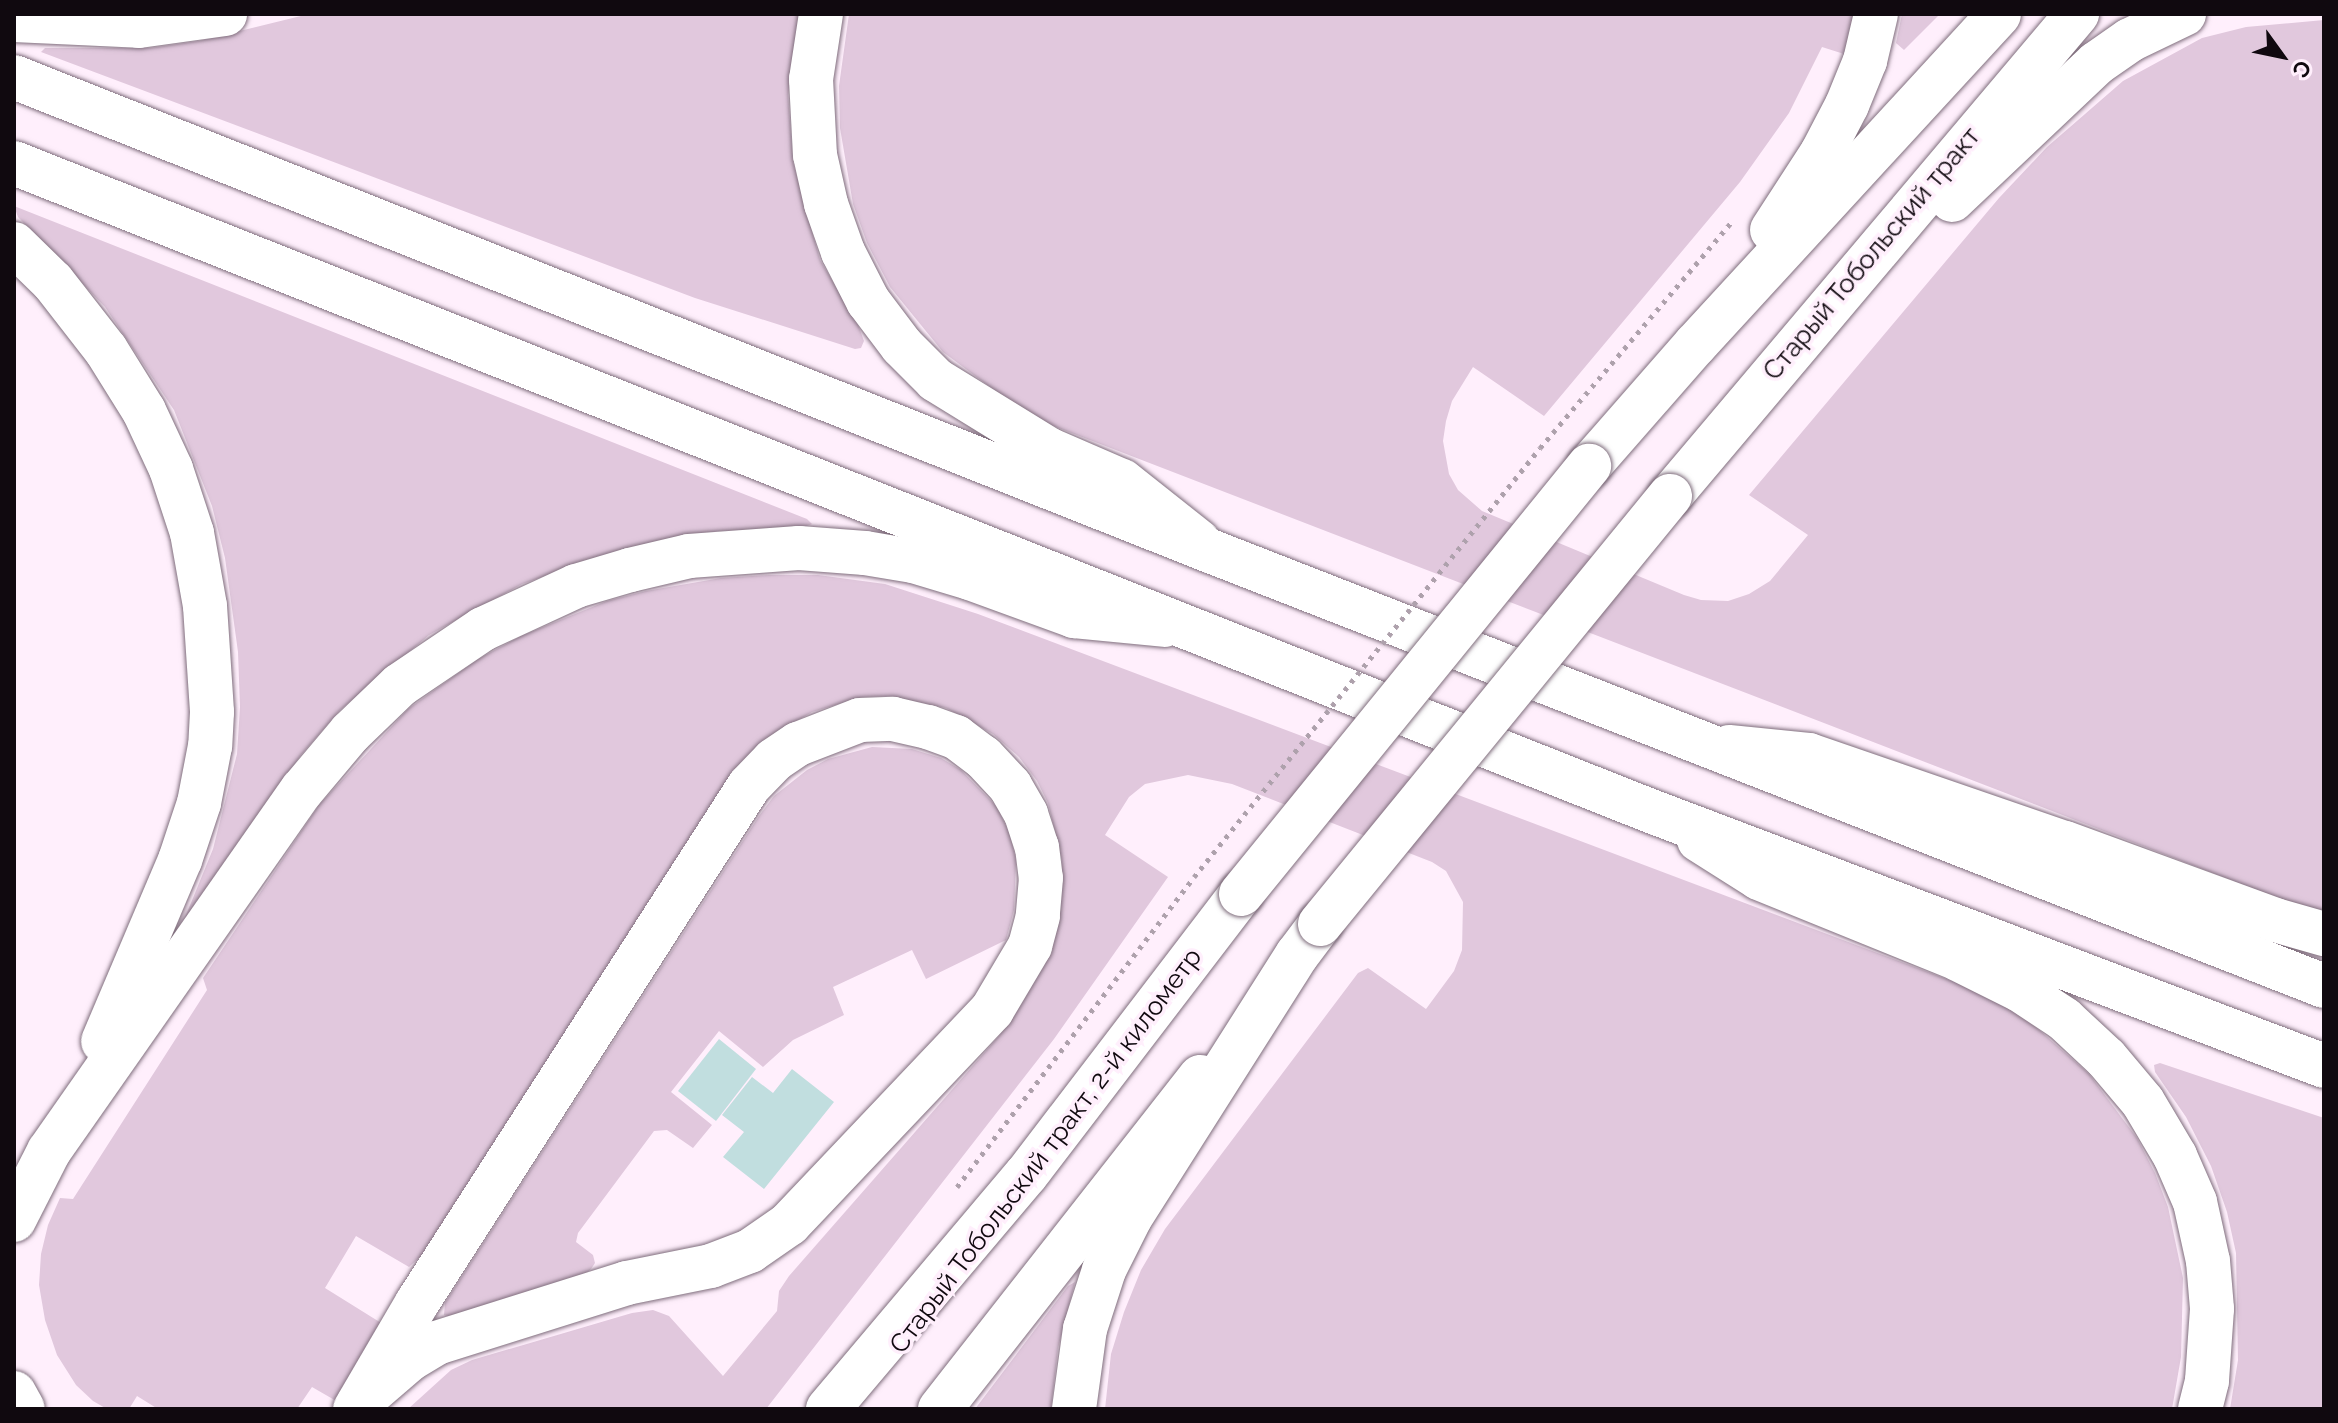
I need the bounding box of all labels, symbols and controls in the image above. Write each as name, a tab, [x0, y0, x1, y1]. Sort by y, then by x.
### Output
north arrow	[2242, 16, 2322, 96]
text: С	[2287, 56, 2317, 82]
street label: Старый Тобольский тракт	[1757, 121, 1987, 387]
street label: Старый Тобольский тракт, 2-й километр	[883, 942, 1209, 1360]

